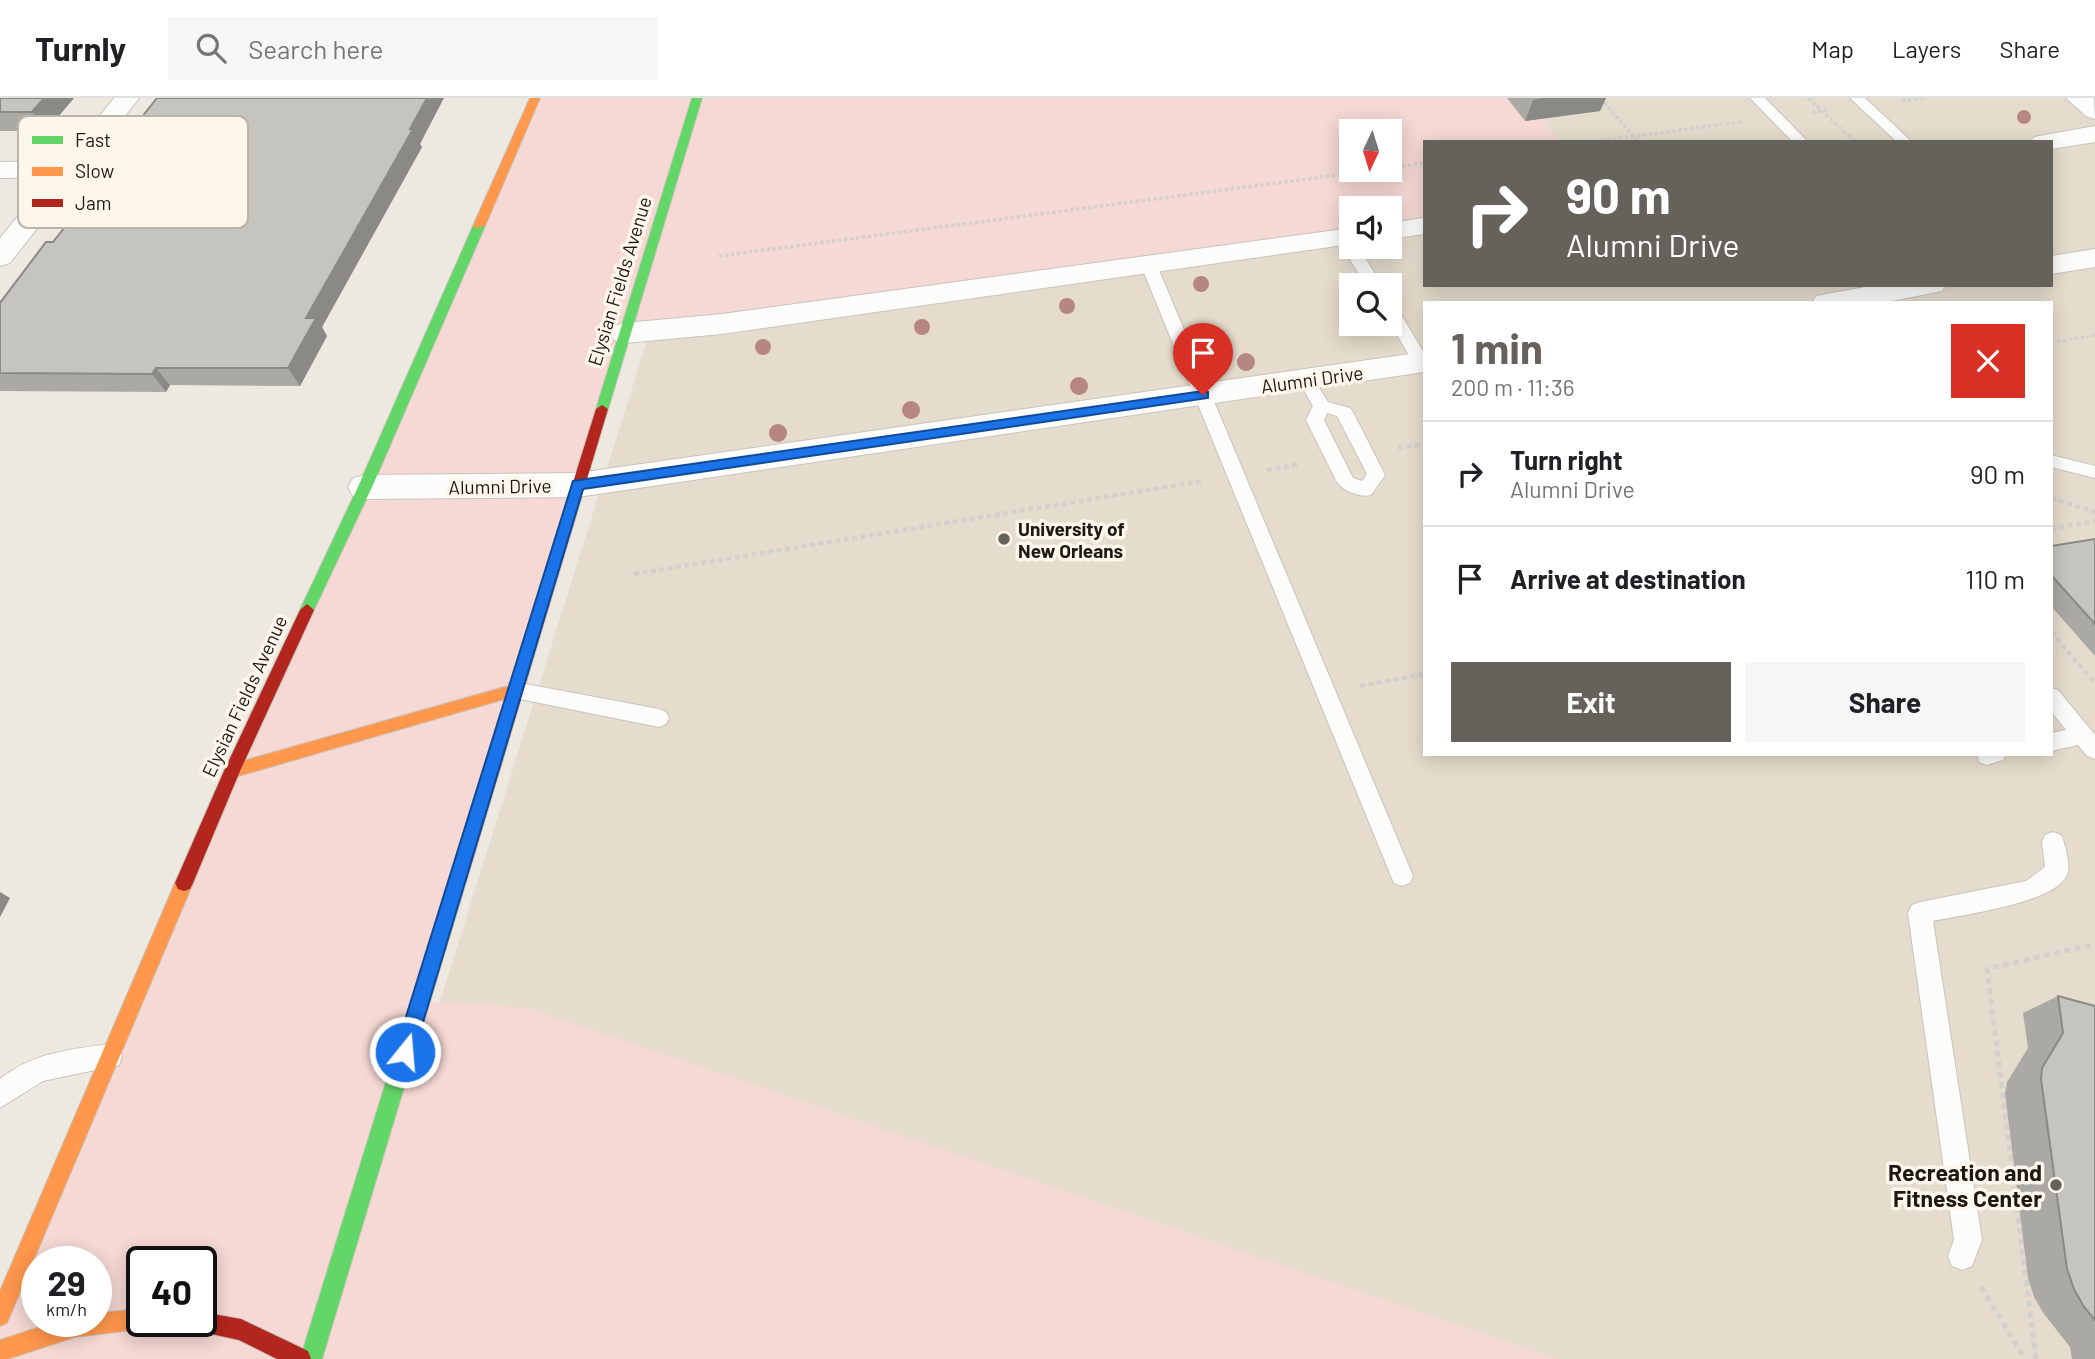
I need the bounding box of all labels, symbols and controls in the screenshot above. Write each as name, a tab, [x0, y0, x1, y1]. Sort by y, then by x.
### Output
search box	[168, 17, 658, 80]
text: Turnly	[35, 28, 126, 68]
icon: search	[192, 29, 230, 67]
text: Search here	[248, 33, 383, 64]
text: Map	[1811, 34, 1854, 63]
text: Layers	[1892, 34, 1961, 63]
text: Share	[1999, 34, 2060, 63]
legend	[18, 116, 248, 228]
north arrow	[1339, 119, 1402, 182]
map controls	[1339, 119, 1402, 336]
text: Fast	[75, 128, 111, 151]
text: Slow	[75, 159, 114, 182]
text: 90 m	[1566, 165, 1671, 224]
icon: right	[1451, 168, 1542, 259]
text: Jam	[75, 191, 111, 214]
street label: Elysian Fields Avenue	[582, 194, 656, 368]
button: sound	[1339, 196, 1402, 259]
text: Alumni Drive	[1566, 225, 1740, 263]
button: search	[1339, 273, 1402, 336]
text: 1 min	[1451, 322, 1543, 372]
pin	[1173, 323, 1233, 395]
button: close	[1951, 324, 2025, 398]
icon: arrive	[1184, 334, 1222, 372]
street label: Alumni Drive	[1259, 360, 1365, 398]
text: 200 m · 11:36	[1451, 373, 1575, 401]
text: Turn right	[1510, 444, 1623, 475]
icon: right	[1451, 455, 1489, 493]
text: 90 m	[1970, 458, 2025, 489]
street label: Alumni Drive	[448, 474, 552, 498]
text: Alumni Drive	[1510, 475, 1635, 503]
place label: University of New Orleans	[1018, 517, 1125, 562]
marker: University of New Orleans	[996, 531, 1012, 547]
icon: arrive	[1451, 560, 1489, 598]
text: Arrive at destination	[1510, 563, 1746, 594]
text: 110 m	[1965, 563, 2025, 594]
street label: Elysian Fields Avenue	[196, 612, 292, 780]
button: Exit	[1451, 662, 1731, 742]
button: Share	[1745, 662, 2025, 742]
position arrow	[368, 1015, 442, 1089]
place label: Recreation and Fitness Center	[1888, 1158, 2042, 1212]
marker: Recreation and Fitness Center	[2048, 1177, 2064, 1193]
speed limit sign: 40	[126, 1246, 217, 1337]
text: 29	[47, 1261, 86, 1303]
text: km/h	[46, 1298, 87, 1320]

